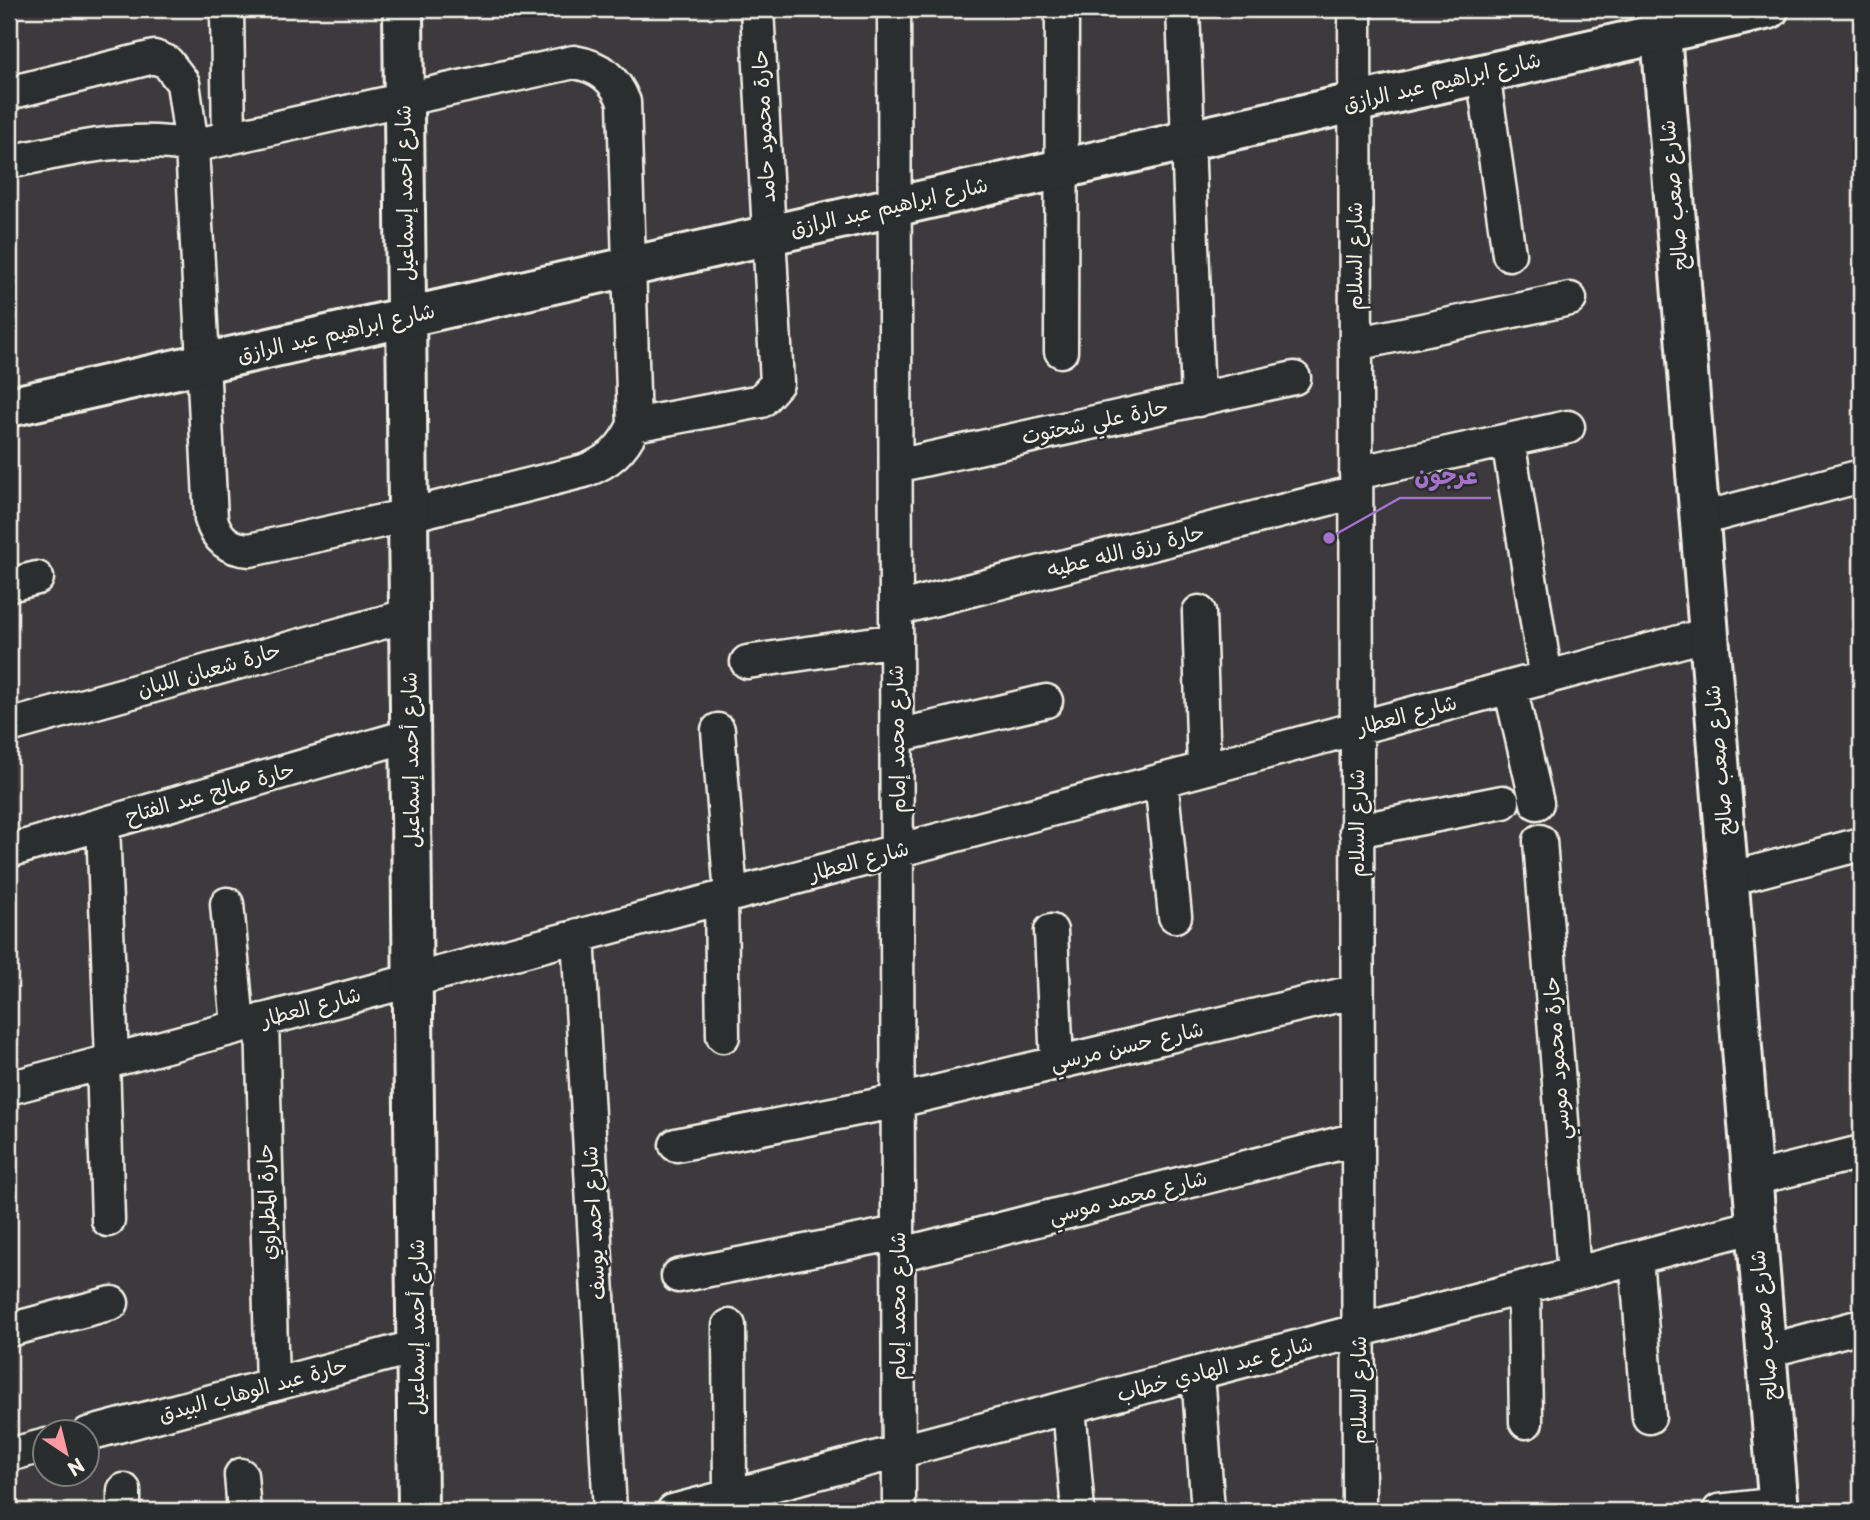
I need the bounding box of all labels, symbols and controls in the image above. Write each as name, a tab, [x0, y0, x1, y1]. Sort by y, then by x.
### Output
street label: شارع ابراهيم عبد الرازق	[1339, 42, 1544, 120]
street label: حارة محمود حامد	[742, 49, 782, 204]
street label: شارع أحمد إسماعيل	[385, 105, 422, 281]
street label: شارع صعب صالح	[1650, 119, 1696, 272]
street label: شارع ابراهيم عبد الرازق	[786, 167, 991, 245]
street label: شارع السلام	[1337, 202, 1371, 310]
street label: شارع ابراهيم عبد الرازق	[233, 293, 438, 371]
street label: حارة علي شحتوت	[1018, 389, 1172, 456]
callout: عرجون	[1400, 454, 1491, 498]
text: عرجون	[1415, 457, 1477, 492]
street label: حارة رزق الله عطيه	[1043, 514, 1208, 584]
street label: حارة شعبان اللبان	[133, 632, 284, 704]
street label: شارع محمد إمام	[878, 665, 914, 813]
street label: شارع أحمد إسماعيل	[391, 672, 428, 848]
street label: شارع العطار	[1351, 684, 1460, 743]
street label: شارع صعب صالح	[1695, 684, 1741, 837]
street label: حارة صالح عبد الفتاح	[121, 752, 298, 831]
street label: شارع السلام	[1339, 769, 1373, 877]
street label: شارع العطار	[803, 830, 912, 889]
street label: حارة محمود موسي	[1533, 975, 1582, 1141]
street label: شارع العطار	[255, 976, 364, 1035]
street label: شارع حسن مرسي	[1047, 1011, 1208, 1082]
street label: حارة المطراوي	[247, 1143, 284, 1261]
street label: شارع احمد يوسف	[572, 1145, 613, 1301]
street label: شارع محمد موسي	[1045, 1160, 1211, 1235]
street label: شارع محمد إمام	[880, 1232, 914, 1380]
street label: شارع أحمد إسماعيل	[399, 1239, 432, 1415]
street label: شارع صعب صالح	[1740, 1249, 1786, 1402]
street label: شارع عبد الهادي خطاب	[1113, 1325, 1316, 1410]
street label: شارع السلام	[1341, 1336, 1375, 1444]
street label: حارة عبد الوهاب البيدق	[154, 1347, 351, 1429]
north arrow	[32, 1418, 102, 1488]
text: N	[62, 1452, 91, 1484]

